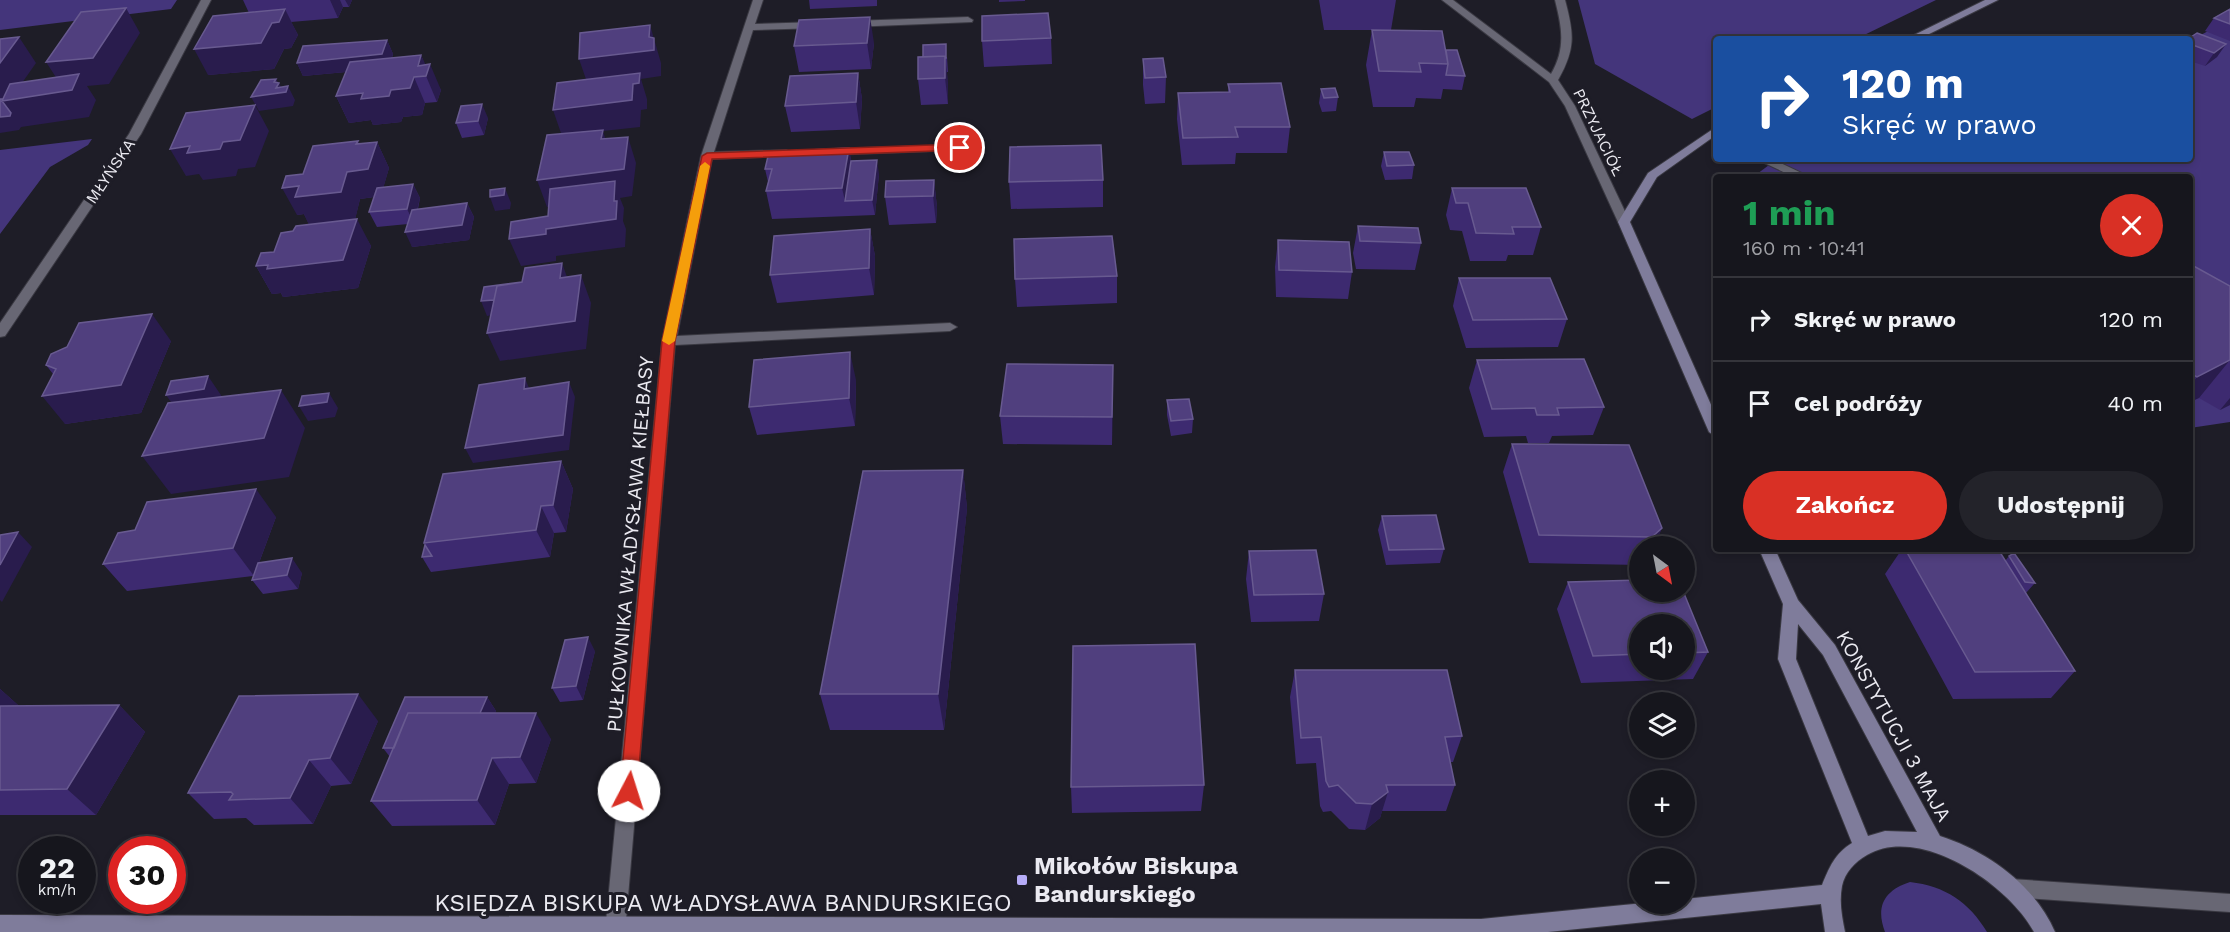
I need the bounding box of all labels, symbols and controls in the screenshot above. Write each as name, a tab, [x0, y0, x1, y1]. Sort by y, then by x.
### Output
text: 120 m	[1842, 59, 1964, 108]
icon: right	[1743, 60, 1821, 138]
street label: PRZYJACIÓŁ	[1569, 85, 1628, 179]
text: Skręć w prawo	[1842, 109, 2037, 141]
pin	[934, 122, 985, 173]
icon: arrive	[943, 131, 976, 164]
street label: MŁYŃSKA	[82, 135, 139, 207]
text: 1 min	[1743, 192, 1835, 234]
button: close	[2100, 194, 2163, 257]
text: 160 m · 10:41	[1743, 236, 1865, 260]
icon: right	[1743, 303, 1776, 336]
text: Skręć w prawo	[1794, 307, 1956, 332]
text: 120 m	[2099, 307, 2163, 332]
street label: PUŁKOWNIKA WŁADYSŁAWA KIEŁBASY	[602, 354, 658, 733]
icon: arrive	[1743, 387, 1776, 420]
text: Cel podróży	[1794, 391, 1922, 416]
text: 40 m	[2107, 391, 2163, 416]
button: Zakończ	[1743, 471, 1947, 540]
button: Udostępnij	[1959, 471, 2163, 540]
north arrow	[1629, 536, 1695, 602]
map controls	[1629, 536, 1695, 914]
button: sound	[1629, 614, 1695, 680]
street label: KONSTYTUCJI 3 MAJA	[1831, 626, 1957, 826]
button: layers	[1629, 692, 1695, 758]
position arrow	[597, 759, 661, 823]
button: +	[1629, 770, 1695, 836]
speed limit sign: 30	[108, 836, 186, 914]
button: −	[1629, 848, 1695, 914]
text: 22	[39, 850, 75, 885]
place label: Mikołów Biskupa Bandurskiego	[1034, 852, 1238, 908]
marker: Mikołów Biskupa Bandurskiego	[1015, 873, 1029, 887]
text: km/h	[38, 881, 76, 899]
street label: KSIĘDZA BISKUPA WŁADYSŁAWA BANDURSKIEGO	[434, 889, 1012, 917]

